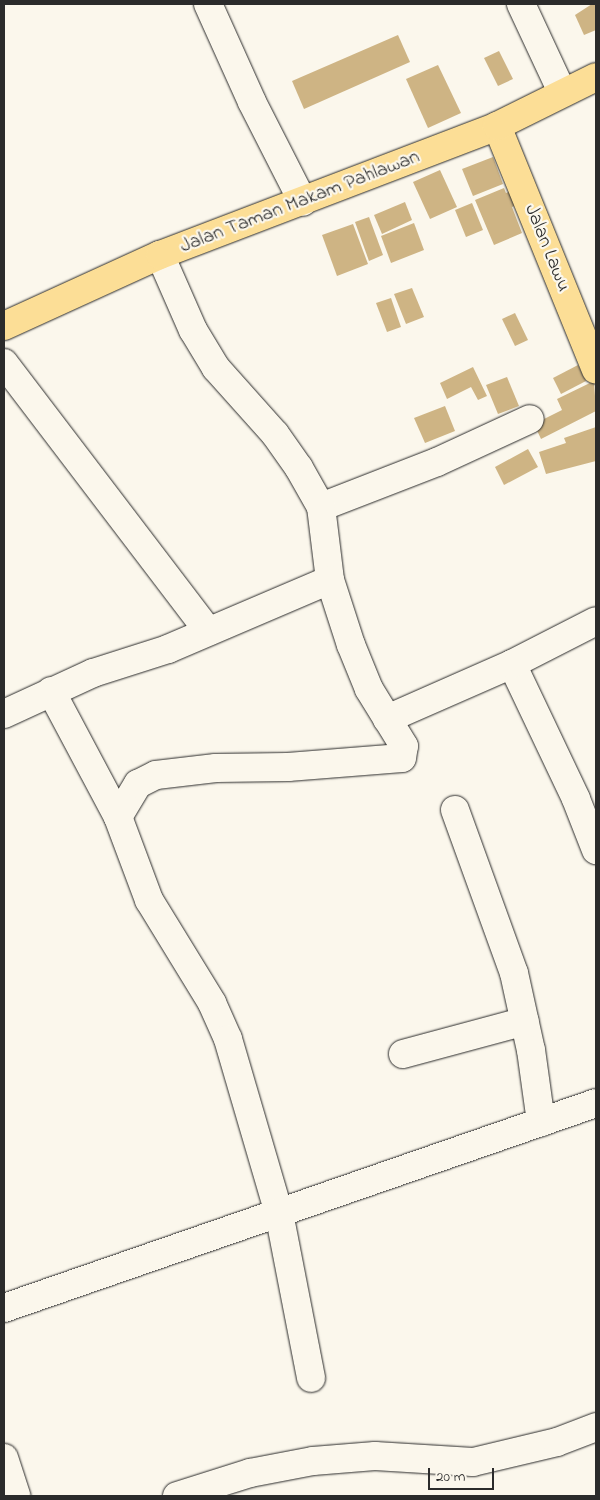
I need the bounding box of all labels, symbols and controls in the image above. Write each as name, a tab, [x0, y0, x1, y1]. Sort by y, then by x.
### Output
street label: Jalan Taman Makam Pahlawan	[177, 145, 423, 259]
street label: Jalan Lawu	[519, 201, 575, 295]
scale bar	[430, 1458, 496, 1490]
text: 20 m	[436, 1466, 465, 1488]

